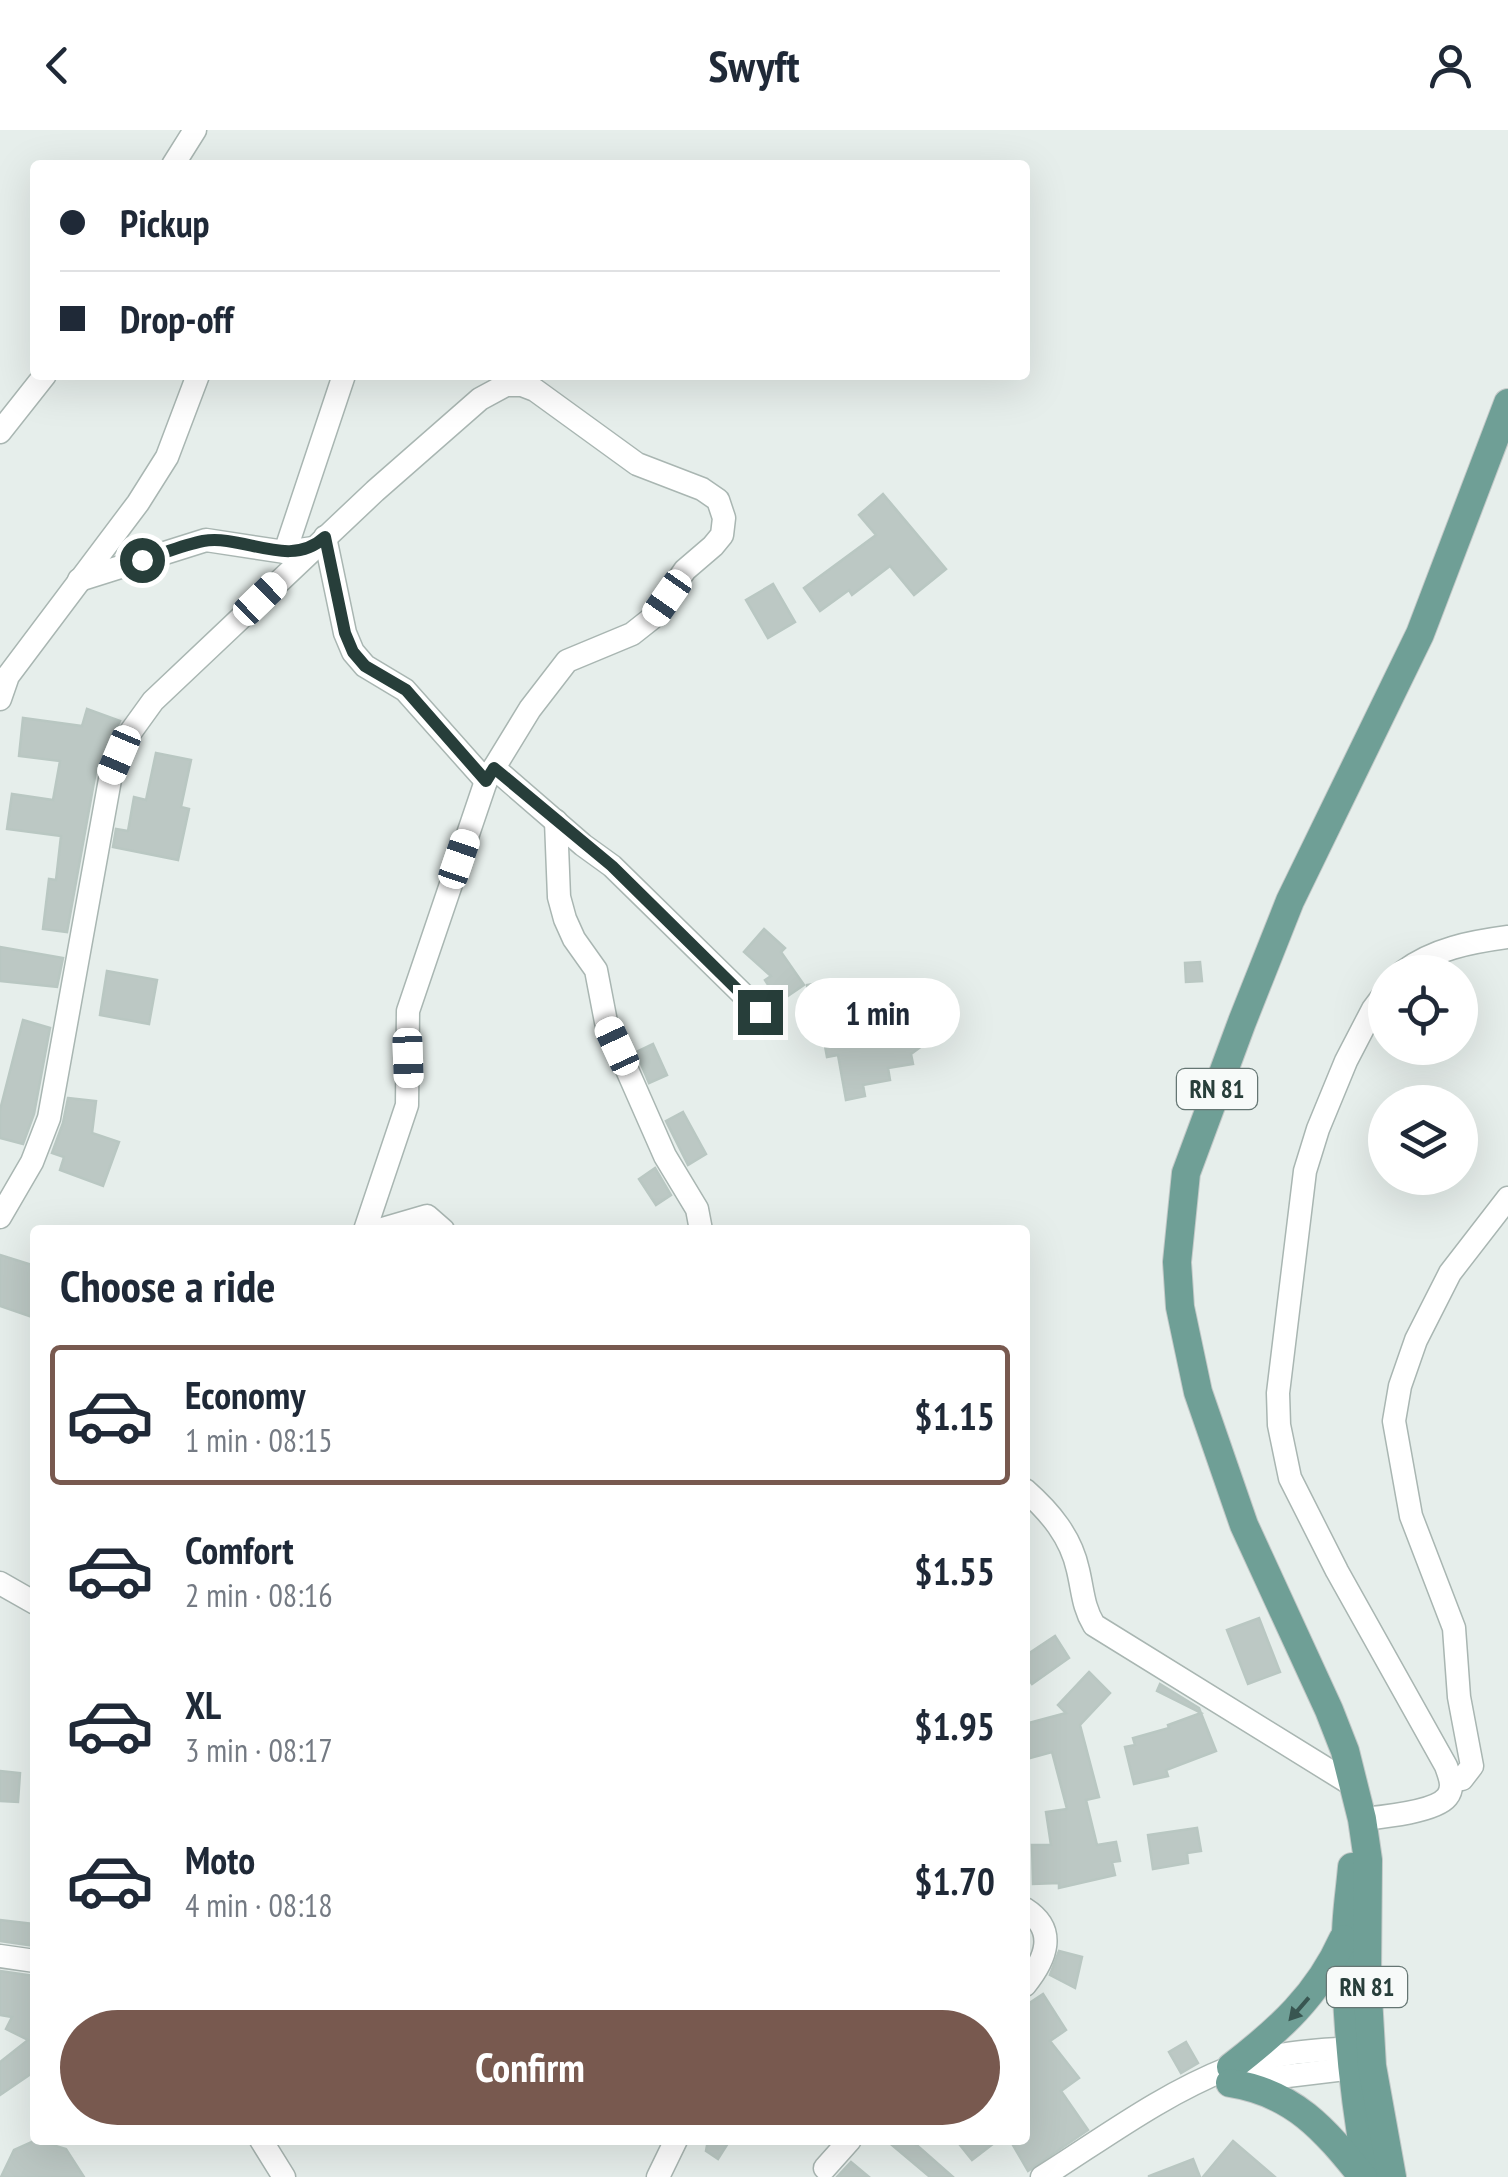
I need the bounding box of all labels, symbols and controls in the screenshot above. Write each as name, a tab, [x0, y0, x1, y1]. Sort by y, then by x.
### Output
text: Swyft	[709, 36, 800, 94]
icon: back	[30, 38, 85, 93]
icon: person	[1423, 38, 1478, 93]
text: Pickup	[120, 198, 210, 247]
text: Drop-off	[120, 294, 234, 343]
route start	[120, 538, 165, 583]
car	[638, 565, 696, 631]
car	[228, 567, 292, 631]
car	[93, 722, 145, 788]
car	[435, 826, 483, 892]
map controls	[1368, 955, 1478, 1195]
button: locate	[1368, 955, 1478, 1065]
callout: 1 min	[795, 977, 960, 1047]
route end	[738, 990, 783, 1035]
text: 1 min	[845, 992, 910, 1034]
car	[591, 1012, 643, 1080]
car	[392, 1027, 424, 1089]
road number: RN 81	[1177, 1069, 1257, 1109]
button: layers	[1368, 1085, 1478, 1195]
text: Choose a ride	[60, 1256, 275, 1314]
icon: car	[65, 1370, 155, 1460]
text: Economy	[185, 1370, 305, 1419]
text: $1.15	[914, 1391, 995, 1440]
text: 1 min · 08:15	[185, 1419, 333, 1461]
icon: car	[65, 1525, 155, 1615]
text: Comfort	[185, 1525, 294, 1574]
text: $1.55	[914, 1546, 995, 1595]
text: 2 min · 08:16	[185, 1574, 333, 1616]
icon: car	[65, 1680, 155, 1770]
text: XL	[185, 1680, 221, 1729]
text: $1.95	[914, 1701, 995, 1750]
text: 3 min · 08:17	[185, 1729, 333, 1771]
icon: car	[65, 1835, 155, 1925]
text: Moto	[185, 1835, 255, 1884]
text: $1.70	[914, 1856, 995, 1905]
text: 4 min · 08:18	[185, 1884, 333, 1926]
road number: RN 81	[1327, 1967, 1407, 2007]
one-way arrow	[1288, 1996, 1310, 2021]
button: Confirm	[60, 2010, 1000, 2125]

